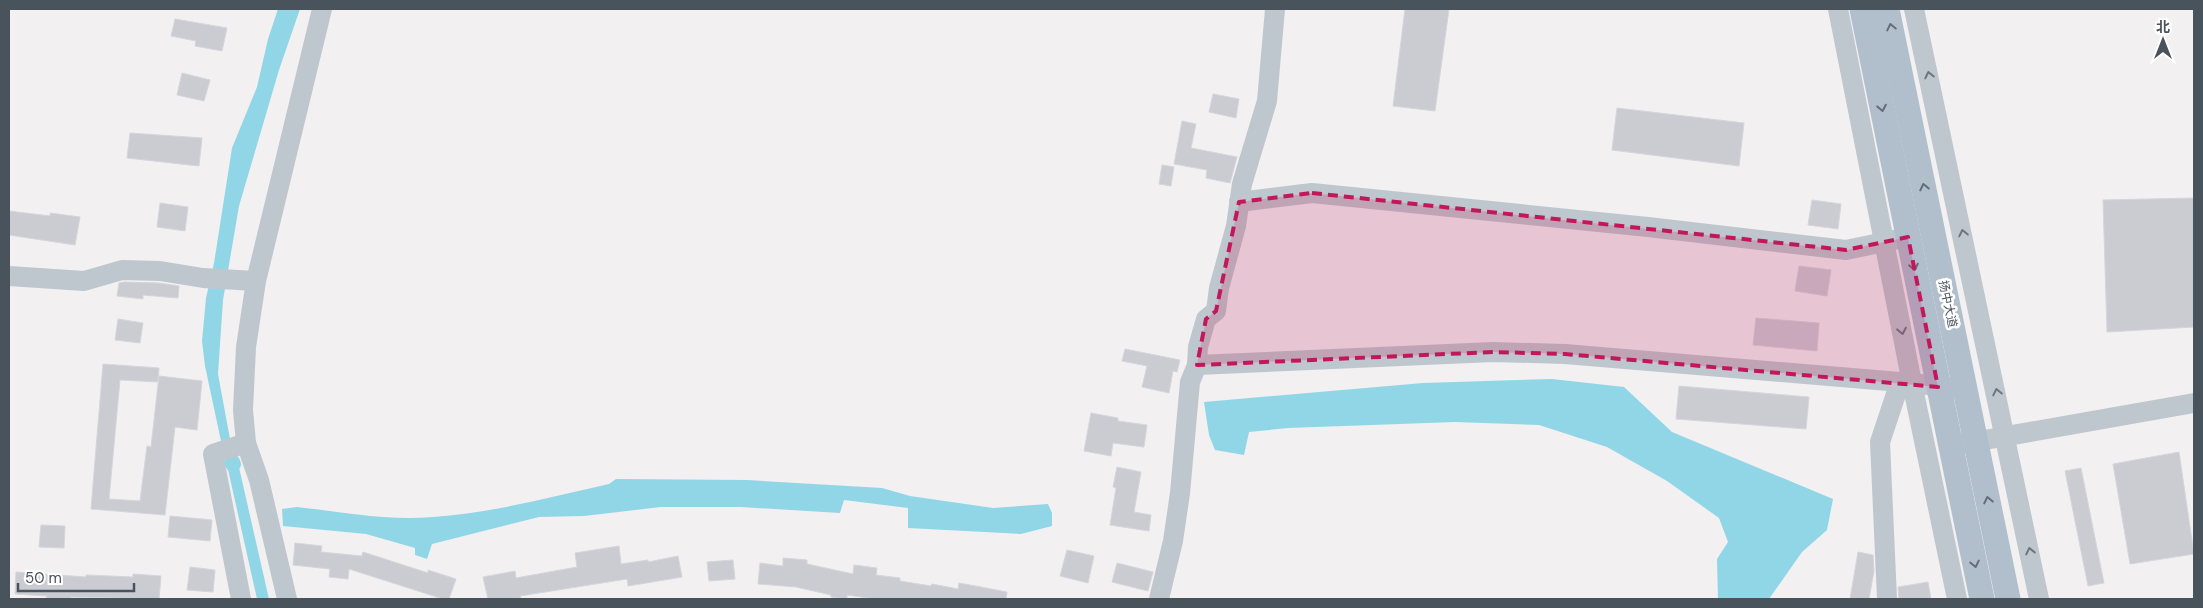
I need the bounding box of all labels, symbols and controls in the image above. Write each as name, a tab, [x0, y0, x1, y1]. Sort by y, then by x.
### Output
north arrow	[2138, 15, 2188, 65]
text: 北	[2156, 18, 2170, 36]
one-way arrow	[1886, 23, 1897, 32]
one-way arrow	[1924, 70, 1934, 79]
one-way arrow	[1876, 104, 1887, 112]
one-way arrow	[1919, 182, 1929, 191]
one-way arrow	[1958, 229, 1968, 238]
one-way arrow	[1908, 263, 1919, 272]
street label: 扬中大道	[1935, 279, 1961, 329]
one-way arrow	[1896, 327, 1907, 336]
one-way arrow	[1992, 388, 2003, 397]
one-way arrow	[1983, 496, 1993, 504]
one-way arrow	[2025, 547, 2035, 556]
one-way arrow	[1969, 559, 1979, 568]
scale bar	[18, 560, 134, 592]
text: 50 m	[25, 568, 62, 588]

